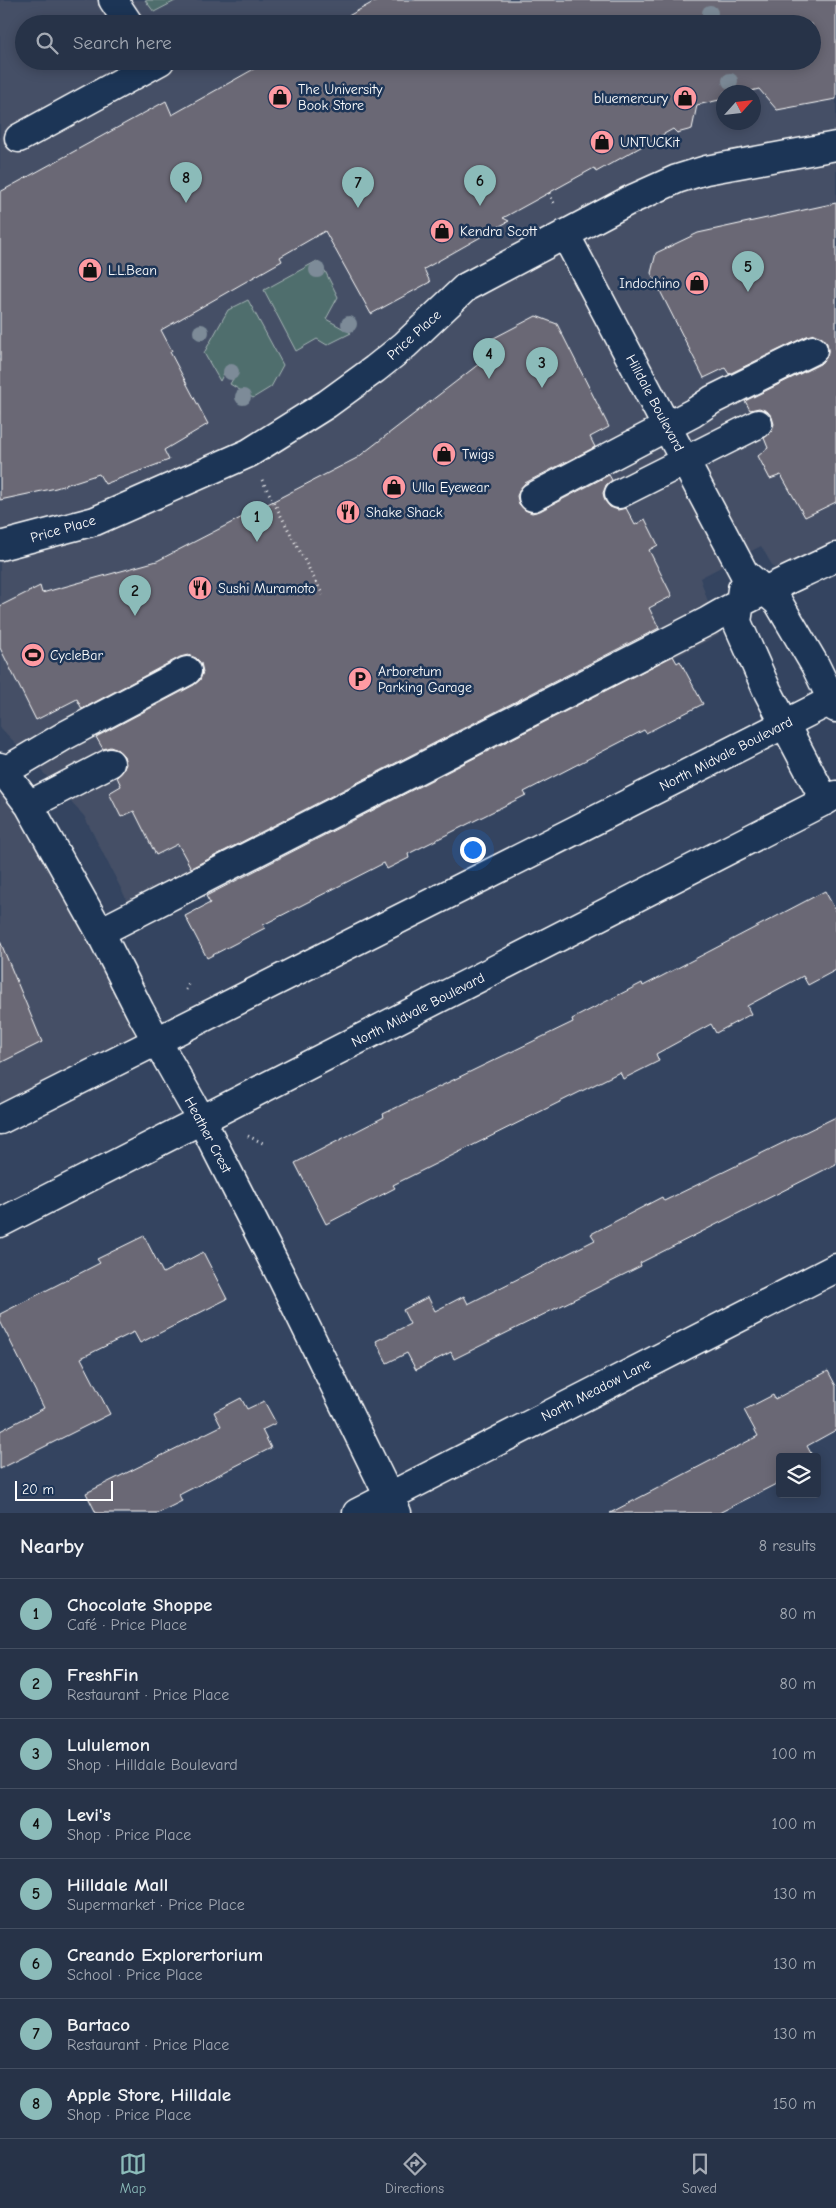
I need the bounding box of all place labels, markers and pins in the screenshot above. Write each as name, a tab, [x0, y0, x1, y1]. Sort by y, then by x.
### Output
place label: The University Book Store	[298, 81, 383, 114]
shop icon: The University Book Store	[267, 84, 293, 110]
shop icon: bluemercury	[672, 85, 698, 111]
place label: bluemercury	[594, 90, 669, 107]
shop icon: UNTUCKit	[589, 129, 615, 155]
place label: UNTUCKit	[620, 134, 680, 151]
pin: 8	[170, 162, 202, 203]
pin: 6	[464, 165, 496, 206]
pin: 7	[342, 167, 374, 208]
shop icon: Kendra Scott	[429, 218, 455, 244]
place label: Kendra Scott	[460, 223, 538, 240]
pin: 5	[732, 251, 764, 292]
shop icon: L.L.Bean	[77, 257, 103, 283]
place label: L.L.Bean	[108, 262, 157, 279]
shop icon: Indochino	[684, 270, 710, 296]
place label: Indochino	[619, 275, 680, 292]
pin: 4	[473, 338, 505, 379]
pin: 3	[526, 347, 558, 388]
shop icon: Twigs	[431, 441, 457, 467]
place label: Twigs	[462, 446, 494, 463]
shop icon: Ulla Eyewear	[381, 474, 407, 500]
place label: Ulla Eyewear	[412, 479, 490, 496]
restaurant icon: Shake Shack	[335, 499, 361, 525]
pin: 1	[241, 501, 273, 542]
place label: Shake Shack	[366, 504, 443, 521]
pin: 2	[119, 575, 151, 616]
restaurant icon: Sushi Muramoto	[187, 575, 213, 601]
place label: Sushi Muramoto	[218, 580, 315, 597]
sports icon: CycleBar	[20, 642, 46, 668]
place label: CycleBar	[50, 647, 103, 664]
place label: Arboretum Parking Garage	[378, 663, 472, 696]
parking icon: Arboretum Parking Garage	[347, 666, 373, 692]

